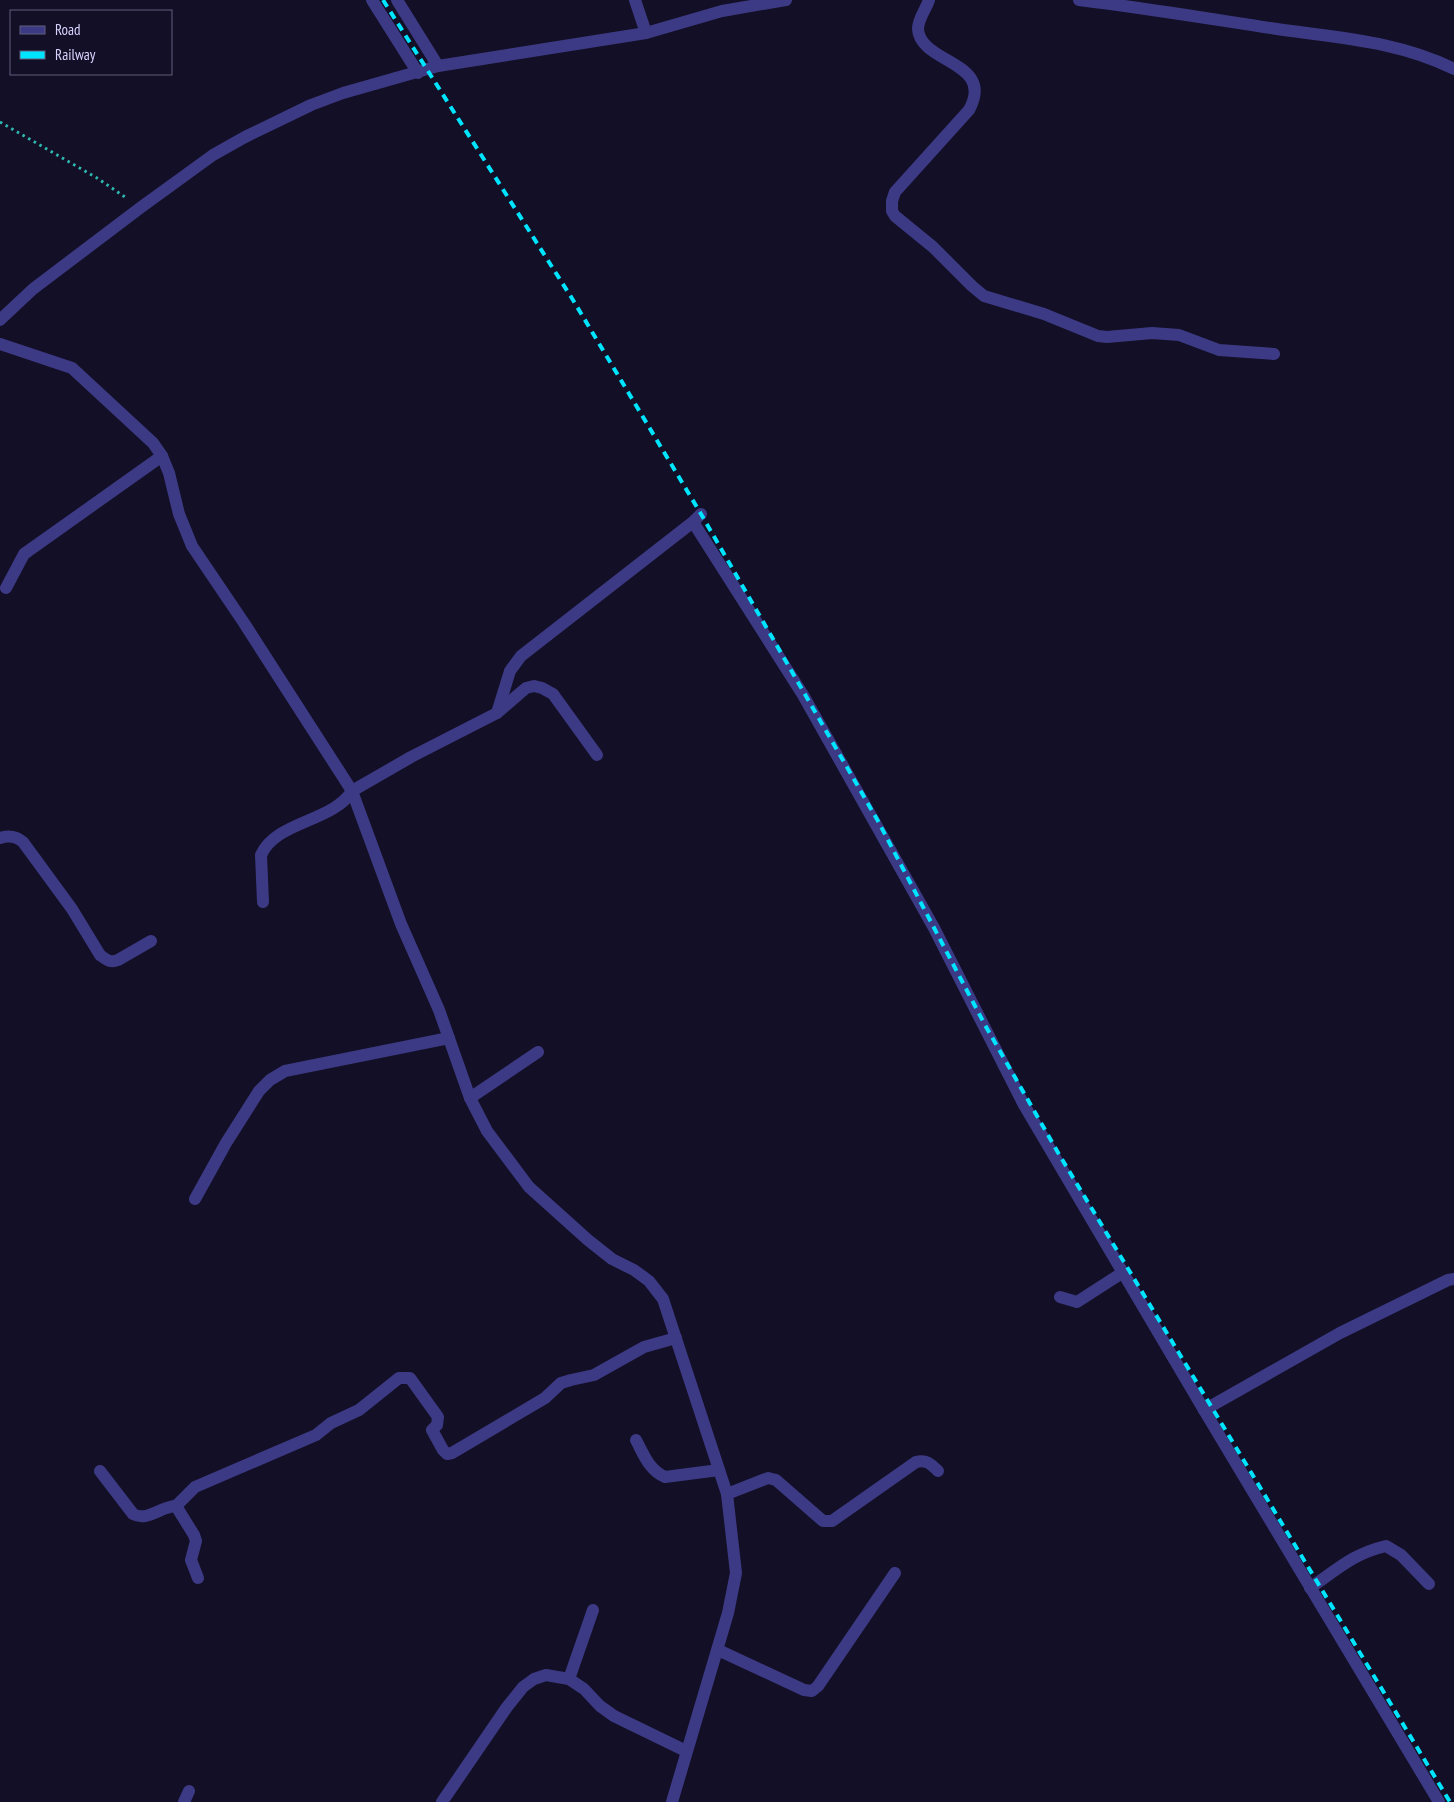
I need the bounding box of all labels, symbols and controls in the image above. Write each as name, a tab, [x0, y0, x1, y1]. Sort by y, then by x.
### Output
legend	[10, 10, 172, 75]
text: Road	[55, 20, 81, 39]
text: Railway	[55, 45, 96, 64]

